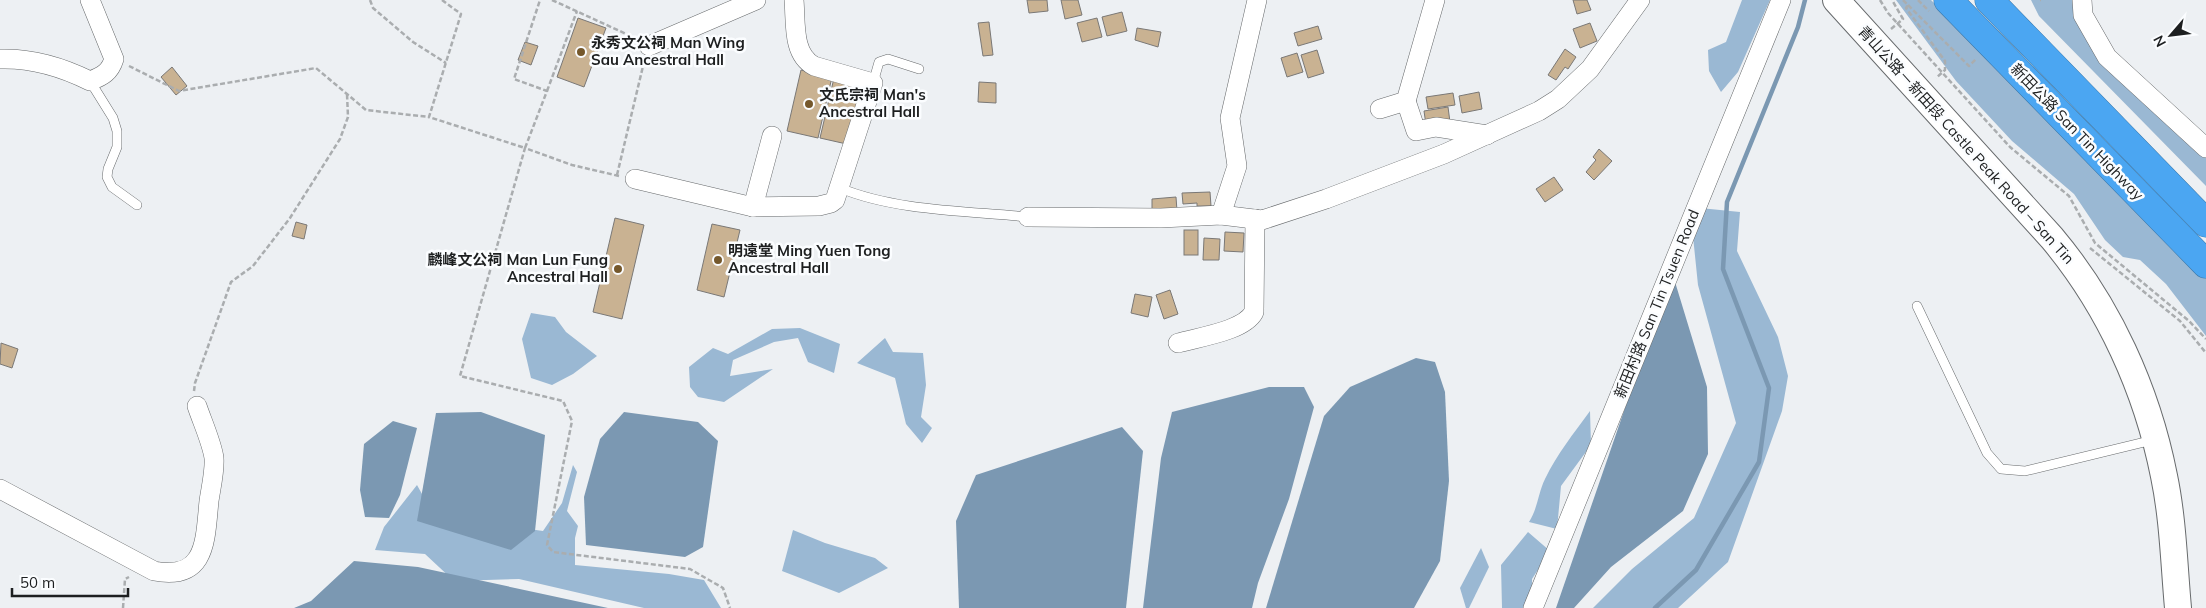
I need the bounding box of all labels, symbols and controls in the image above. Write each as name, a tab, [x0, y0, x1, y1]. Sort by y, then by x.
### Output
north arrow	[2146, 10, 2196, 60]
street label: 青山公路－新田段 Castle Peak Road – San Tin	[1854, 22, 2079, 268]
text: N	[2149, 32, 2170, 50]
place label: 永秀文公祠 Man Wing Sau Ancestral Hall	[591, 33, 745, 69]
marker: 永秀文公祠 Man Wing Sau Ancestral Hall	[575, 46, 587, 58]
street label: 新田公路 San Tin Highway	[2007, 59, 2148, 204]
place label: 文氏宗祠 Man's Ancestral Hall	[819, 85, 926, 121]
marker: 文氏宗祠 Man's Ancestral Hall	[803, 98, 815, 110]
street label: 新田村路 San Tin Tsuen Road	[1610, 207, 1703, 401]
place label: 明遠堂 Ming Yuen Tong Ancestral Hall	[728, 241, 891, 277]
place label: 麟峰文公祠 Man Lun Fung Ancestral Hall	[427, 250, 608, 286]
marker: 明遠堂 Ming Yuen Tong Ancestral Hall	[712, 254, 724, 266]
marker: 麟峰文公祠 Man Lun Fung Ancestral Hall	[612, 263, 624, 275]
scale bar	[12, 566, 129, 598]
text: 50 m	[20, 573, 55, 592]

